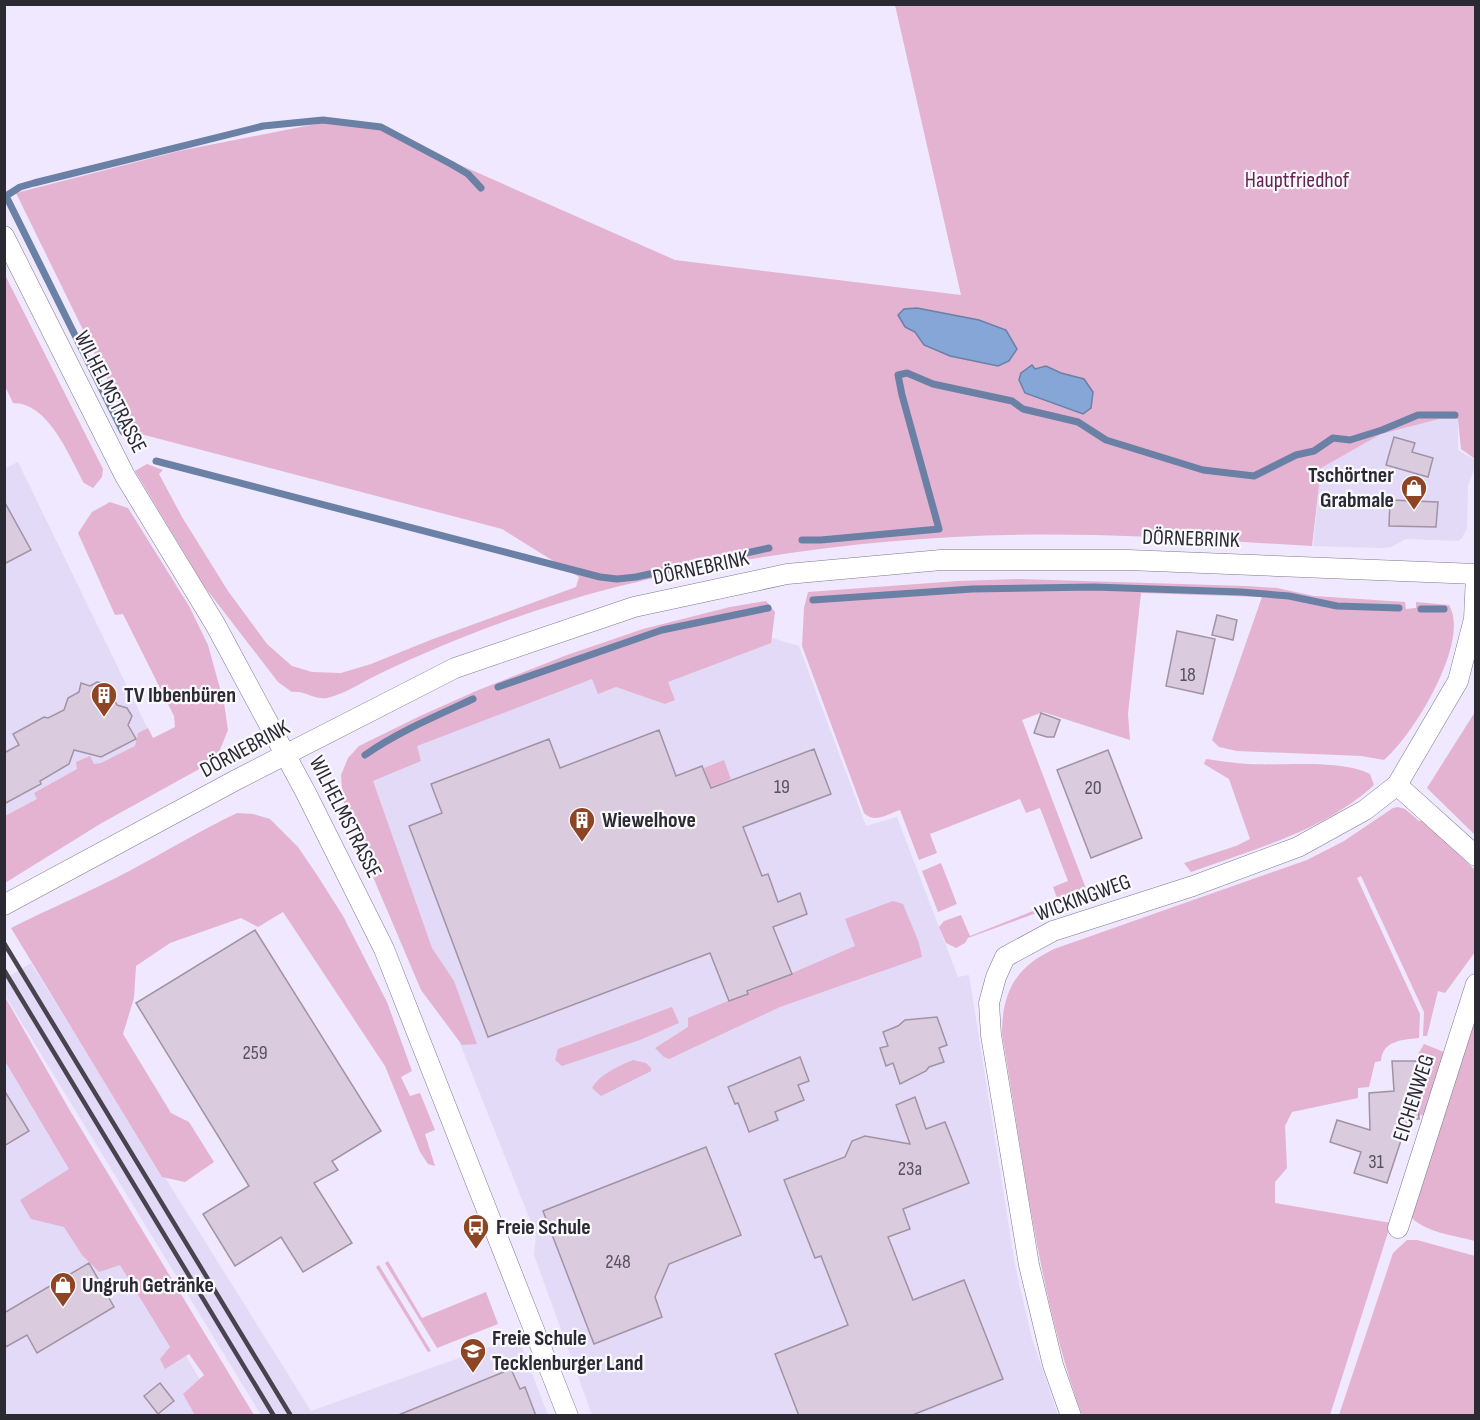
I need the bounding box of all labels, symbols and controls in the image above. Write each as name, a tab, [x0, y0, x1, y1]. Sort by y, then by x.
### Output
park label: Hauptfriedhof	[1245, 167, 1350, 194]
street label: WILHELMSTRASSE	[68, 326, 152, 458]
place label: Tschörtner Grabmale	[1308, 462, 1394, 514]
shop icon: Tschörtner Grabmale	[1399, 473, 1429, 511]
street label: DÖRNEBRINK	[1142, 524, 1240, 554]
street label: DÖRNEBRINK	[650, 545, 752, 591]
house number: 18	[1180, 663, 1196, 687]
building icon: TV Ibbenbüren	[89, 680, 119, 718]
place label: TV Ibbenbüren	[124, 682, 236, 709]
street label: DÖRNEBRINK	[196, 714, 294, 784]
street label: WILHELMSTRASSE	[303, 751, 387, 883]
house number: 19	[774, 775, 790, 799]
house number: 20	[1084, 776, 1102, 800]
building icon: Wiewelhove	[567, 805, 597, 843]
place label: Wiewelhove	[602, 807, 696, 834]
street label: WICKINGWEG	[1031, 868, 1135, 928]
house number: 259	[242, 1041, 268, 1065]
street label: EICHENWEG	[1387, 1051, 1441, 1145]
house number: 31	[1368, 1150, 1384, 1174]
house number: 23a	[898, 1157, 922, 1181]
bus stop icon: Freie Schule	[461, 1212, 491, 1250]
place label: Freie Schule	[496, 1214, 591, 1241]
house number: 248	[605, 1250, 631, 1274]
shop icon: Ungruh Getränke	[48, 1270, 78, 1308]
place label: Ungruh Getränke	[82, 1272, 214, 1299]
place label: Freie Schule Tecklenburger Land	[492, 1325, 643, 1377]
school or university icon: Freie Schule Tecklenburger Land	[458, 1336, 488, 1374]

